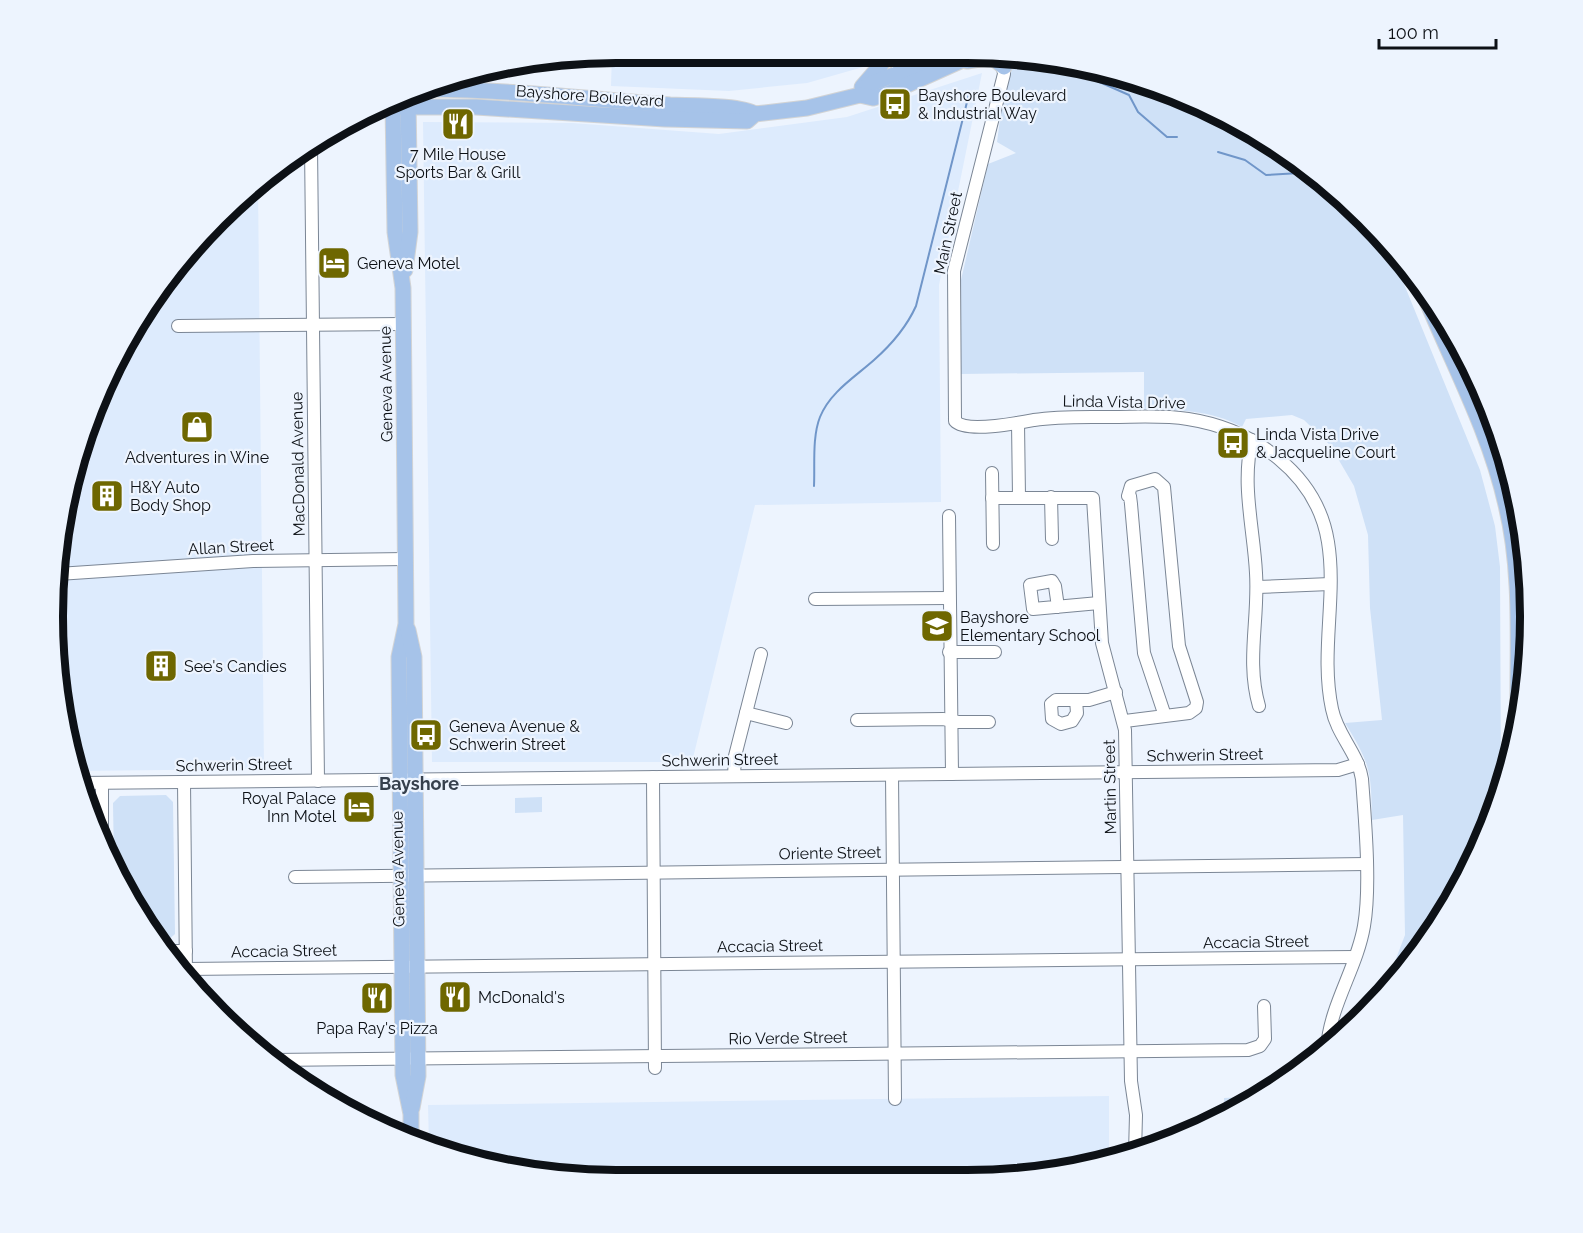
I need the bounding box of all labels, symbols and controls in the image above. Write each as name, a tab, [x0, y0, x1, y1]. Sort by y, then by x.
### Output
scale bar	[1379, 12, 1496, 50]
text: 100 m	[1388, 22, 1439, 43]
street label: Bayshore Boulevard	[515, 81, 665, 111]
bus stop icon: Bayshore Boulevard & Industrial Way	[877, 86, 913, 122]
place label: Bayshore Boulevard & Industrial Way	[918, 86, 1067, 123]
restaurant icon: 7 Mile House Sports Bar & Grill	[440, 106, 476, 142]
place label: 7 Mile House Sports Bar & Grill	[396, 145, 521, 182]
street label: Main Street	[930, 189, 966, 276]
hotel icon: Geneva Motel	[316, 245, 352, 281]
place label: Geneva Motel	[357, 254, 460, 273]
street label: Geneva Avenue	[375, 326, 397, 442]
street label: Linda Vista Drive	[1062, 391, 1186, 413]
street label: MacDonald Avenue	[287, 392, 309, 536]
shop icon: Adventures in Wine	[179, 409, 215, 445]
bus stop icon: Linda Vista Drive & Jacqueline Court	[1215, 425, 1251, 461]
place label: Linda Vista Drive & Jacqueline Court	[1256, 425, 1396, 462]
place label: Adventures in Wine	[125, 448, 269, 467]
building icon: H&Y Auto Body Shop	[89, 478, 125, 514]
place label: H&Y Auto Body Shop	[130, 478, 211, 515]
street label: Allan Street	[188, 535, 275, 559]
school or university icon: Bayshore Elementary School	[919, 608, 955, 644]
place label: Bayshore Elementary School	[960, 608, 1101, 645]
building icon: See's Candies	[143, 648, 179, 684]
place label: See's Candies	[184, 657, 287, 676]
bus stop icon: Geneva Avenue & Schwerin Street	[408, 717, 444, 753]
place label: Geneva Avenue & Schwerin Street	[449, 717, 580, 754]
street label: Martin Street	[1100, 739, 1120, 835]
street label: Schwerin Street	[1147, 744, 1264, 766]
street label: Schwerin Street	[662, 749, 779, 771]
street label: Schwerin Street	[176, 754, 293, 776]
district label: Bayshore	[379, 773, 459, 794]
place label: Royal Palace Inn Motel	[242, 789, 337, 826]
hotel icon: Royal Palace Inn Motel	[341, 789, 377, 825]
street label: Geneva Avenue	[387, 811, 409, 927]
street label: Oriente Street	[778, 843, 882, 863]
street label: Accacia Street	[1203, 932, 1310, 952]
street label: Accacia Street	[717, 936, 824, 956]
street label: Accacia Street	[231, 941, 338, 961]
restaurant icon: McDonald's	[437, 979, 473, 1015]
restaurant icon: Papa Ray's Pizza	[359, 980, 395, 1016]
place label: McDonald's	[478, 988, 565, 1007]
place label: Papa Ray's Pizza	[316, 1019, 438, 1038]
street label: Rio Verde Street	[728, 1027, 848, 1049]

